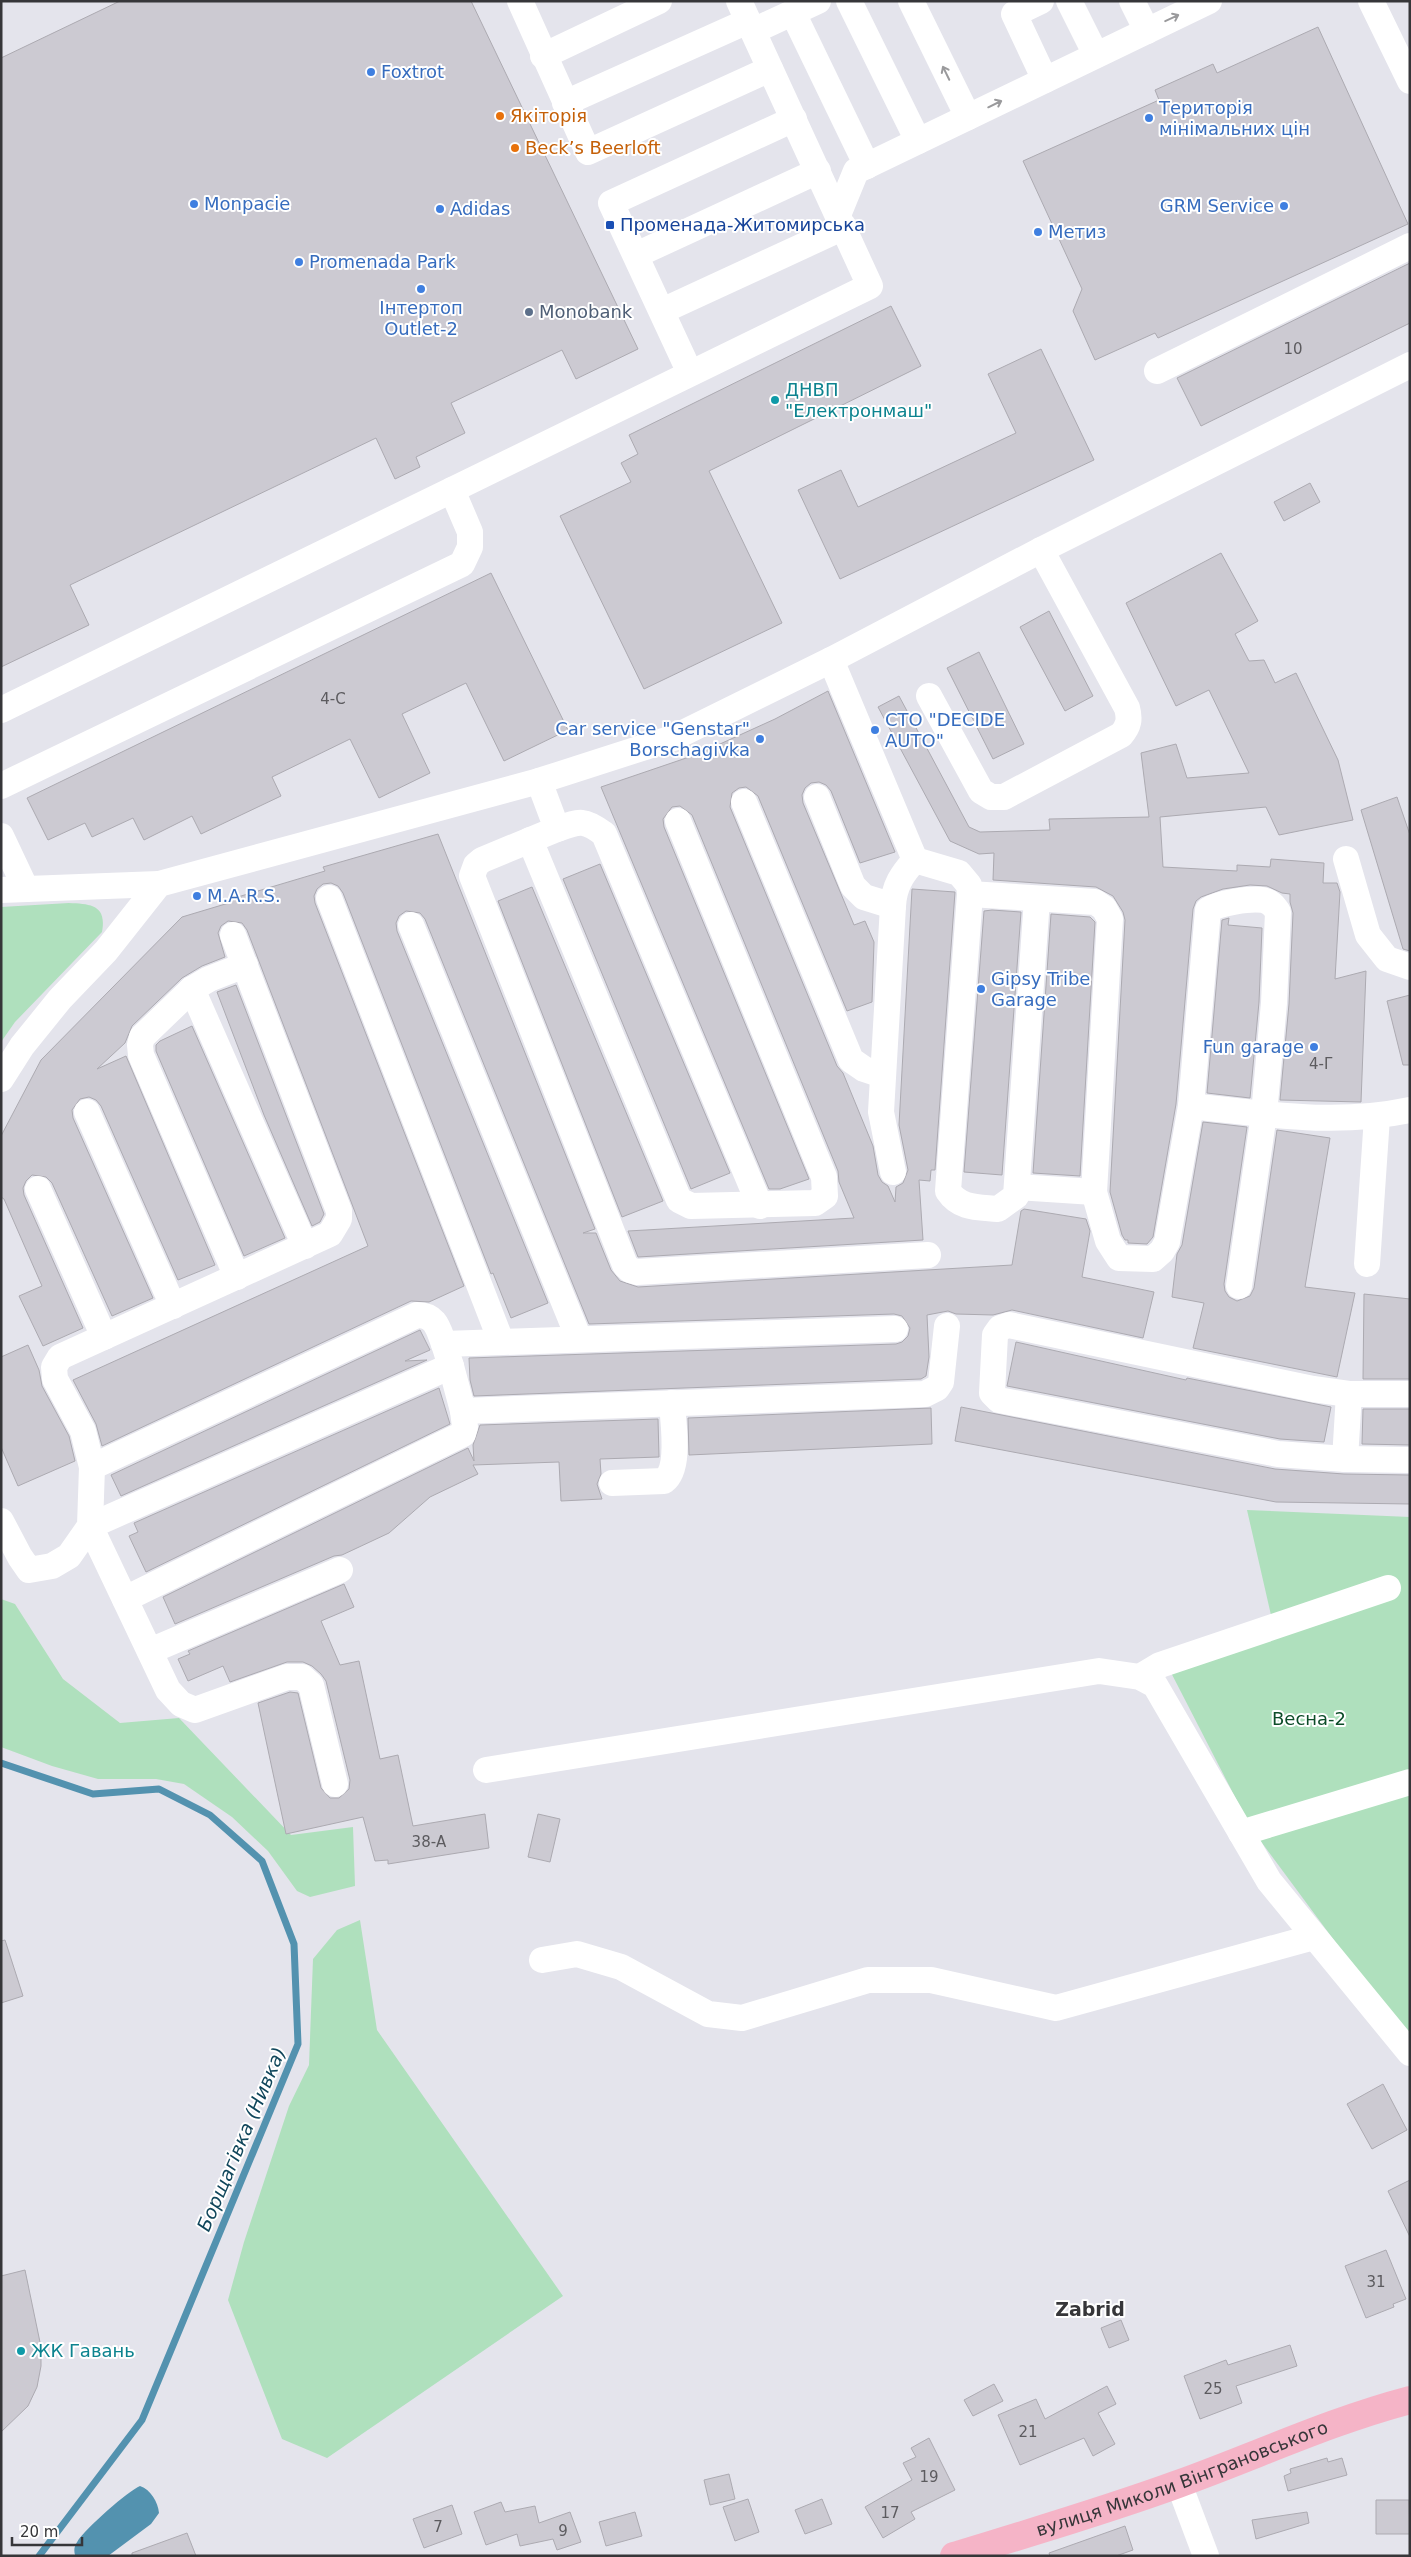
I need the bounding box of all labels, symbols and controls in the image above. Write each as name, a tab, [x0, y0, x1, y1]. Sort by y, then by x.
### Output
one-way arrow	[1165, 13, 1180, 23]
place label: Foxtrot	[381, 61, 444, 82]
marker: Foxtrot	[365, 66, 377, 78]
one-way arrow	[941, 66, 951, 81]
place label: Територія мінімальних цін	[1158, 97, 1310, 139]
one-way arrow	[987, 99, 1002, 109]
place label: Якіторія	[510, 105, 587, 126]
marker: Якіторія	[494, 110, 506, 122]
marker: Територія мінімальних цін	[1143, 112, 1155, 124]
place label: Beck’s Beerloft	[525, 137, 661, 158]
marker: Beck’s Beerloft	[509, 142, 521, 154]
place label: Monpacie	[204, 193, 290, 214]
place label: GRM Service	[1160, 195, 1274, 216]
marker: Monpacie	[188, 198, 200, 210]
place label: Adidas	[450, 198, 510, 219]
marker: GRM Service	[1278, 200, 1290, 212]
marker: Adidas	[434, 203, 446, 215]
place label: Променада-Житомирська	[620, 214, 865, 235]
marker: Променада-Житомирська	[604, 219, 616, 231]
place label: Метиз	[1048, 221, 1106, 242]
marker: Метиз	[1032, 226, 1044, 238]
place label: Promenada Park	[309, 251, 456, 272]
marker: Promenada Park	[293, 256, 305, 268]
marker: Інтертоп Outlet-2	[415, 283, 427, 295]
place label: Інтертоп Outlet-2	[379, 297, 463, 339]
place label: Monobank	[539, 301, 633, 322]
marker: Monobank	[523, 306, 535, 318]
house number: 10	[1283, 340, 1303, 358]
place label: ДНВП "Електронмаш"	[785, 379, 932, 421]
marker: ДНВП "Електронмаш"	[769, 394, 781, 406]
house number: 4-С	[320, 690, 346, 708]
place label: СТО "DECIDE AUTO"	[885, 709, 1005, 751]
place label: Car service "Genstar" Borschagivka	[555, 718, 750, 760]
marker: СТО "DECIDE AUTO"	[869, 724, 881, 736]
marker: Car service "Genstar" Borschagivka	[754, 733, 766, 745]
place label: M.A.R.S.	[207, 885, 281, 906]
marker: M.A.R.S.	[191, 890, 203, 902]
place label: Gipsy Tribe Garage	[991, 968, 1090, 1010]
marker: Gipsy Tribe Garage	[975, 983, 987, 995]
place label: Fun garage	[1203, 1036, 1304, 1057]
marker: Fun garage	[1308, 1041, 1320, 1053]
house number: 4-Г	[1309, 1055, 1333, 1073]
park label: Весна-2	[1272, 1708, 1346, 1729]
house number: 38-А	[412, 1833, 447, 1851]
water label: Борщагівка (Нивка)	[192, 2044, 290, 2234]
house number: 31	[1366, 2273, 1386, 2291]
district label: Zabrid	[1055, 2298, 1125, 2320]
place label: ЖК Гавань	[31, 2340, 135, 2361]
marker: ЖК Гавань	[15, 2345, 27, 2357]
house number: 25	[1203, 2380, 1223, 2398]
street label: вулиця Миколи Вінграновського	[1034, 2416, 1331, 2540]
house number: 21	[1018, 2423, 1038, 2441]
house number: 19	[919, 2468, 939, 2486]
house number: 17	[880, 2504, 900, 2522]
scale bar	[12, 2514, 82, 2546]
house number: 7	[433, 2518, 443, 2536]
house number: 9	[558, 2522, 568, 2540]
text: 20 m	[20, 2523, 58, 2541]

